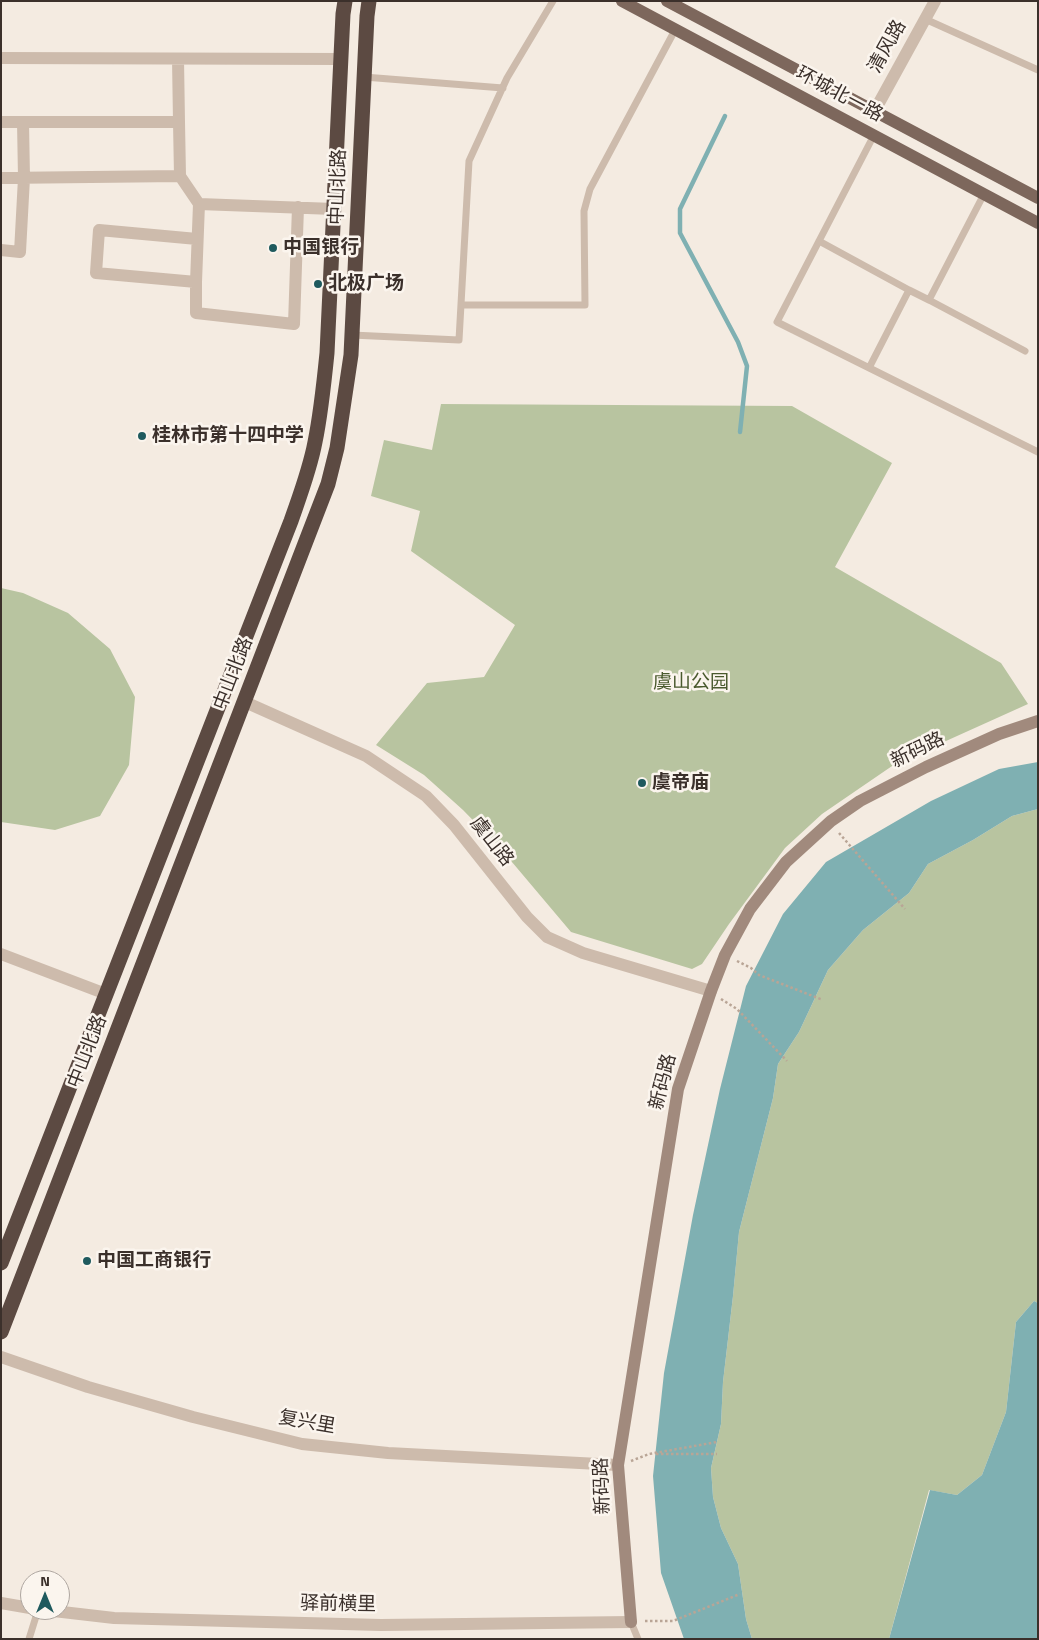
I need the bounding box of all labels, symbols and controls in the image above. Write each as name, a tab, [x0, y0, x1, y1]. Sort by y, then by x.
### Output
street label: 清风路	[864, 17, 912, 77]
street label: 环城北一路	[792, 63, 886, 127]
street label: 中山北路	[326, 149, 352, 225]
place label: 中国银行	[283, 237, 359, 259]
marker: 中国银行	[267, 242, 279, 254]
place label: 北极广场	[328, 273, 404, 295]
marker: 北极广场	[312, 278, 324, 290]
place label: 桂林市第十四中学	[152, 425, 304, 447]
marker: 桂林市第十四中学	[136, 430, 148, 442]
street label: 中山北路	[210, 634, 258, 714]
park label: 虞山公园	[653, 672, 729, 694]
street label: 新码路	[887, 728, 949, 774]
place label: 虞帝庙	[652, 772, 709, 794]
marker: 虞帝庙	[636, 777, 648, 789]
street label: 虞山路	[464, 813, 518, 871]
street label: 中山北路	[64, 1012, 112, 1092]
street label: 新码路	[646, 1052, 682, 1112]
place label: 中国工商银行	[97, 1250, 211, 1272]
marker: 中国工商银行	[81, 1255, 93, 1267]
street label: 复兴里	[277, 1407, 337, 1439]
street label: 新码路	[591, 1457, 615, 1515]
north arrow	[20, 1570, 70, 1620]
text: N	[40, 1570, 50, 1591]
street label: 驿前横里	[300, 1593, 376, 1617]

